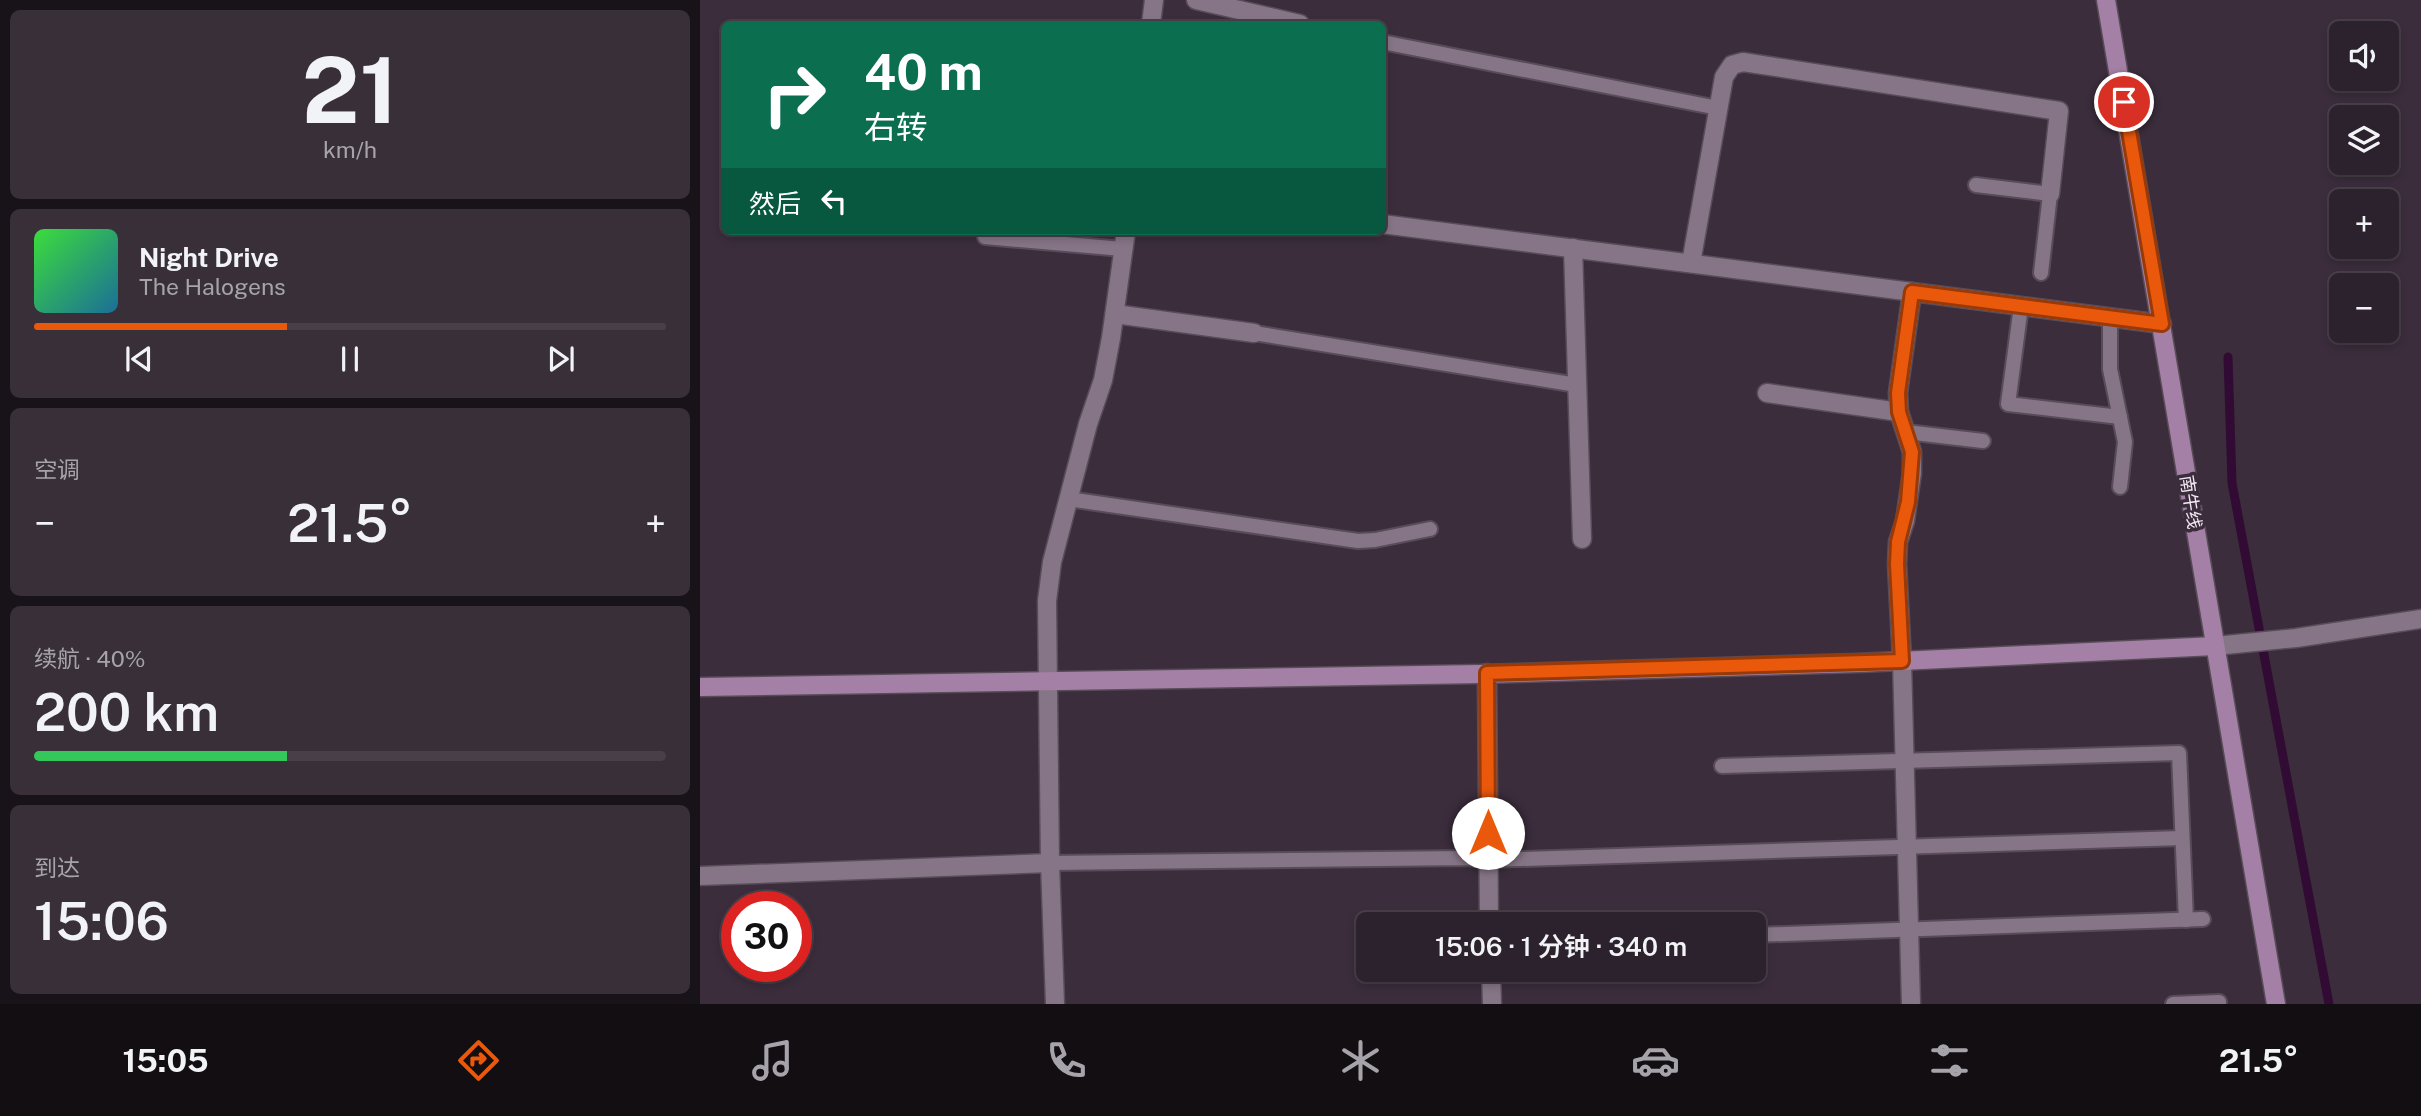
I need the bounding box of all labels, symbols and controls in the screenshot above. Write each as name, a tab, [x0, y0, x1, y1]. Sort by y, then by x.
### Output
map controls	[2329, 21, 2399, 343]
button: sound	[2329, 21, 2399, 91]
text: 21	[302, 37, 398, 143]
text: 40 m	[864, 43, 983, 101]
icon: right	[749, 49, 840, 140]
pin	[2094, 72, 2154, 132]
icon: arrive	[2105, 83, 2143, 121]
button: layers	[2329, 105, 2399, 175]
text: 右转	[864, 109, 928, 146]
text: km/h	[323, 136, 377, 163]
icon: left	[815, 182, 853, 220]
text: 然后	[749, 188, 801, 219]
button: +	[2329, 189, 2399, 259]
text: Night Drive	[139, 242, 279, 273]
text: The Halogens	[139, 273, 286, 300]
button: −	[2329, 273, 2399, 343]
icon: previous	[120, 340, 158, 378]
icon: pause	[331, 340, 369, 378]
icon: next	[542, 340, 580, 378]
text: 空调	[34, 456, 80, 483]
street label: 南牛线	[2176, 474, 2206, 530]
text: 21.5°	[287, 493, 413, 554]
text: −	[34, 501, 55, 546]
text: +	[645, 501, 666, 546]
text: 续航 · 40%	[34, 645, 146, 672]
text: 200 km	[34, 682, 219, 743]
position arrow	[1451, 796, 1525, 870]
text: 到达	[34, 854, 80, 881]
text: 15:06	[34, 891, 169, 952]
speed limit sign: 30	[721, 891, 812, 982]
text: 15:06 · 1 分钟 · 340 m	[1435, 931, 1687, 962]
icon: directions	[454, 1036, 503, 1085]
icon: music	[748, 1036, 797, 1085]
icon: phone	[1042, 1036, 1091, 1085]
icon: climate	[1336, 1036, 1385, 1085]
icon: car	[1631, 1036, 1680, 1085]
icon: filters	[1925, 1036, 1974, 1085]
text: 15:05	[123, 1042, 209, 1079]
text: 21.5°	[2219, 1042, 2298, 1079]

